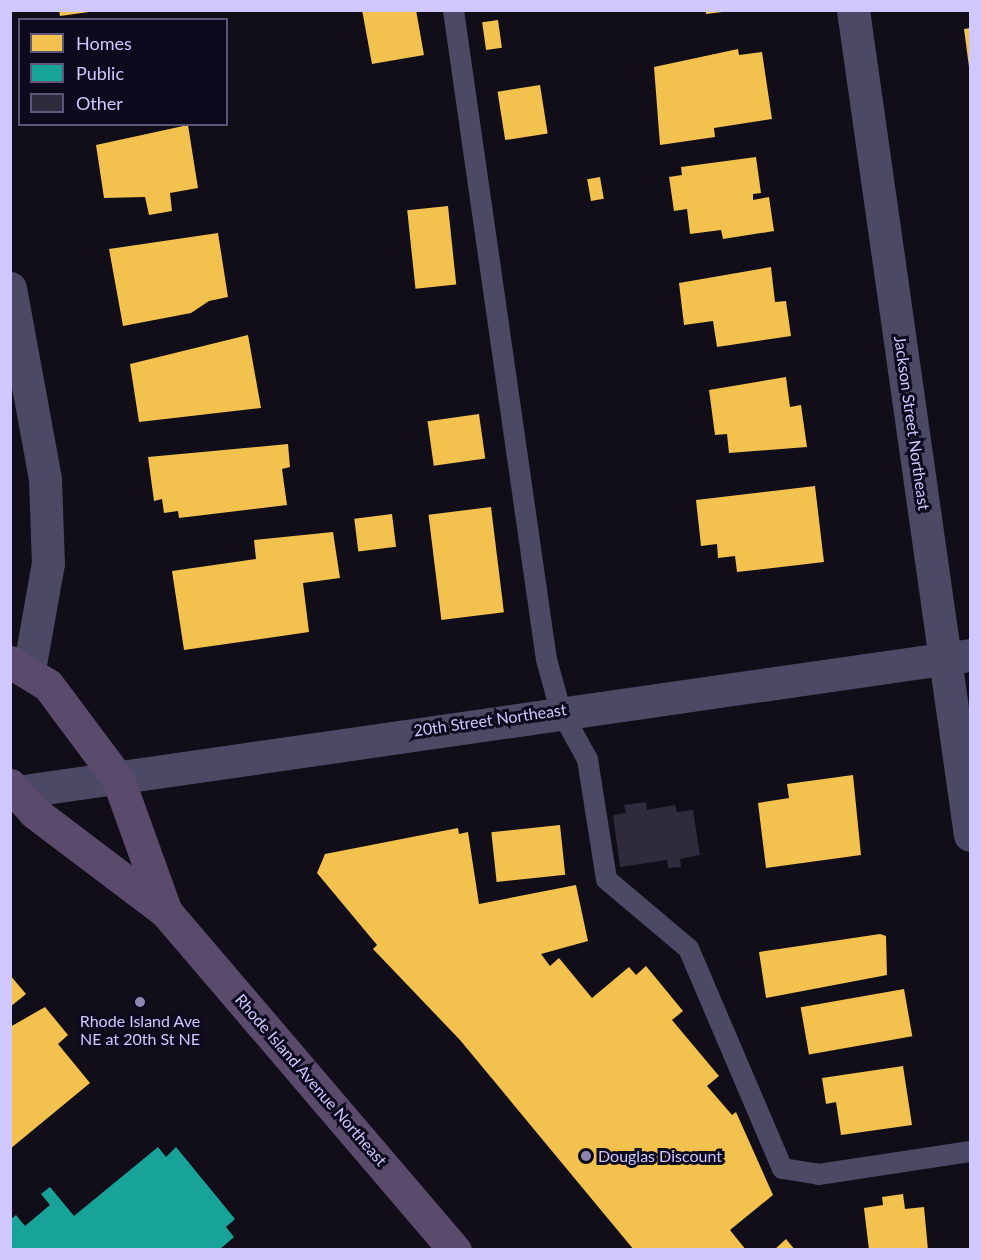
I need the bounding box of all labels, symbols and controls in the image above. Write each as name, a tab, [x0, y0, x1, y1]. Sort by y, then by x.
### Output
legend	[18, 18, 228, 126]
text: Homes	[76, 32, 132, 54]
text: Public	[76, 62, 124, 84]
text: Other	[76, 92, 123, 114]
street label: Jackson Street Northeast	[890, 335, 934, 511]
street label: 20th Street Northeast	[412, 700, 568, 740]
street label: Rhode Island Avenue Northeast	[231, 990, 391, 1170]
marker: Rhode Island Ave NE at 20th St NE	[133, 995, 147, 1009]
place label: Rhode Island Ave NE at 20th St NE	[80, 1011, 200, 1049]
place label: Douglas Discount	[598, 1146, 722, 1166]
marker: Douglas Discount	[579, 1149, 593, 1163]

